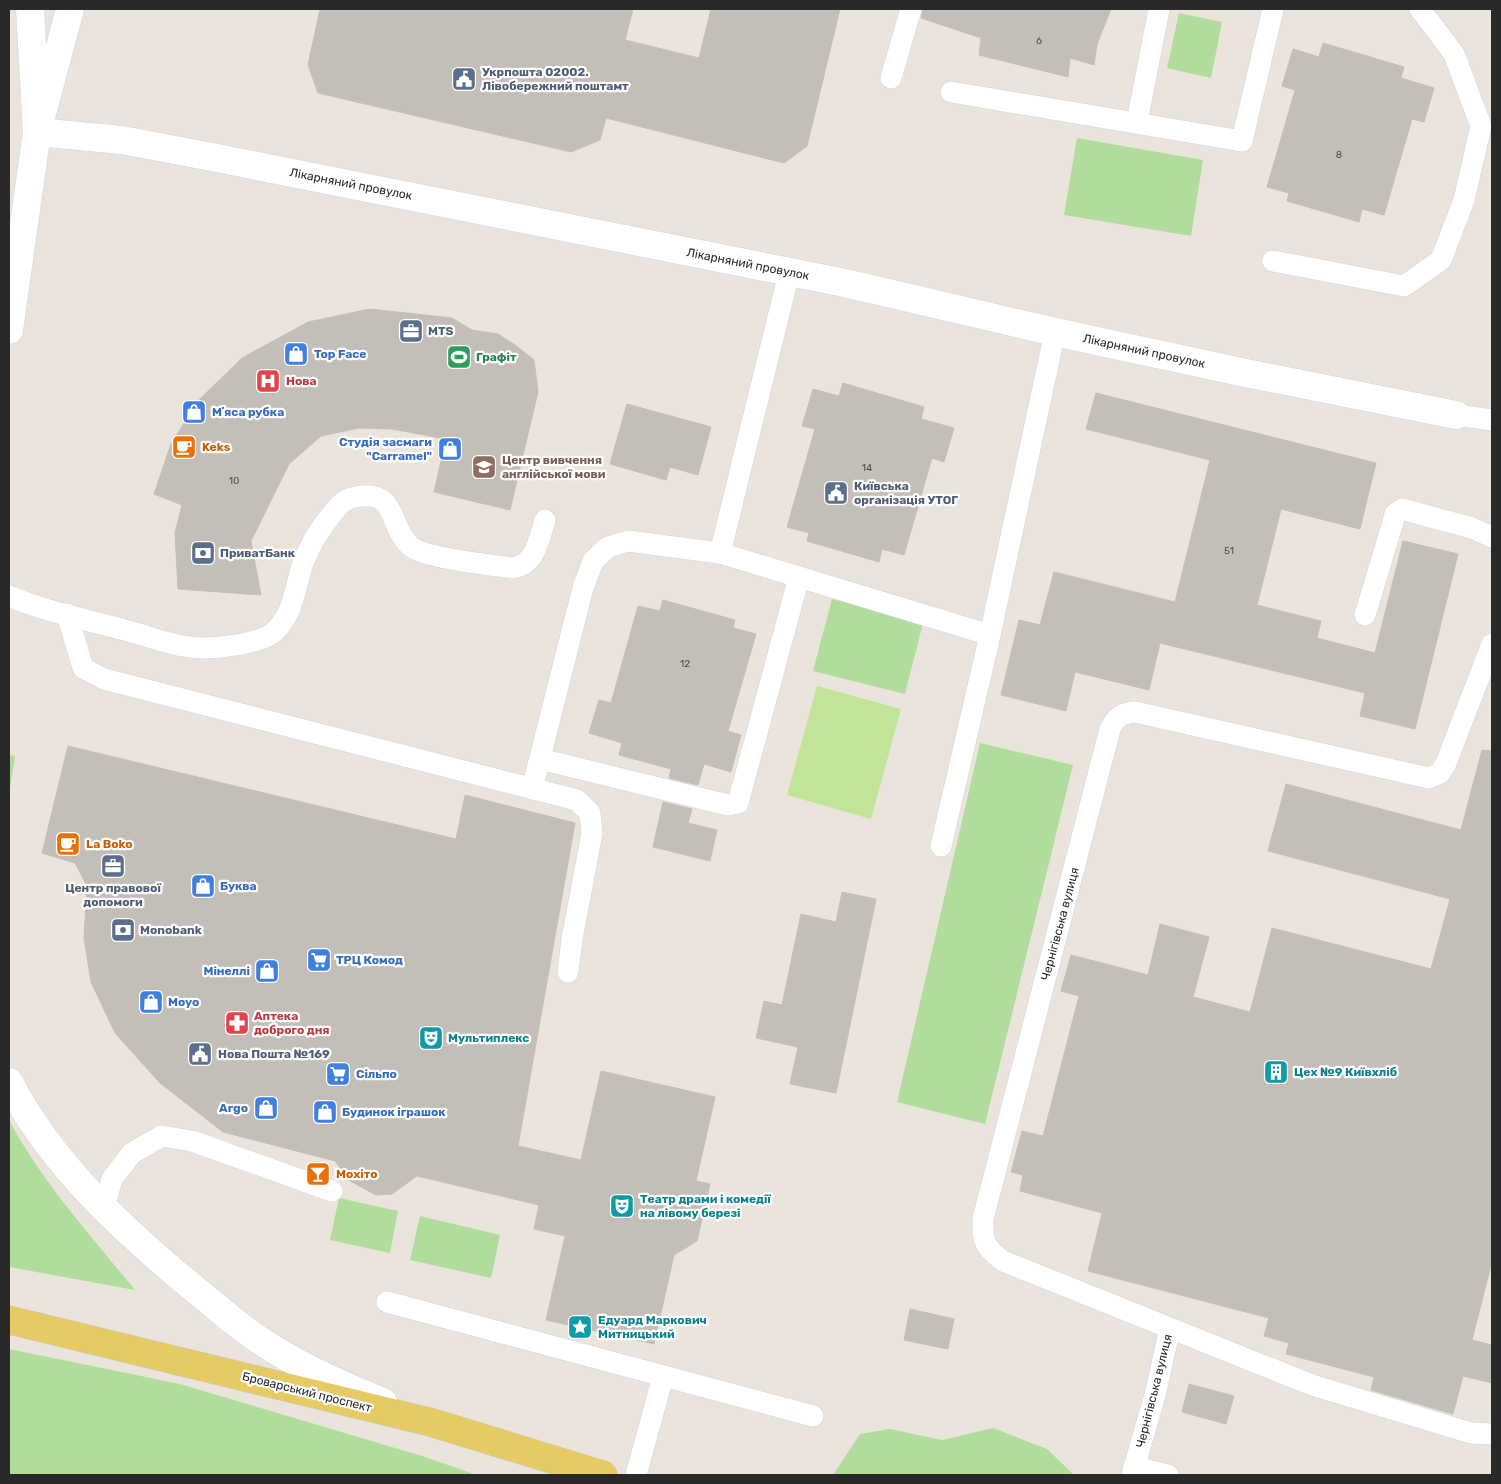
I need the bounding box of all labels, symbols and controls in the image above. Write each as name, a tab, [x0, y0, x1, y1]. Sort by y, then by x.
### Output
house number: 6	[1036, 35, 1042, 47]
place label: Укрпошта 02002. Лівобережний поштамт	[482, 65, 629, 93]
public building icon: Укрпошта 02002. Лівобережний поштамт	[451, 66, 477, 92]
house number: 8	[1336, 149, 1342, 161]
street label: Лікарняний провулок	[288, 165, 414, 203]
street label: Лікарняний провулок	[685, 245, 811, 283]
office icon: MTS	[398, 318, 424, 344]
place label: MTS	[428, 324, 453, 338]
street label: Лікарняний провулок	[1082, 331, 1207, 371]
shop icon: Top Face	[283, 341, 309, 367]
sports icon: Графіт	[446, 344, 472, 370]
place label: Top Face	[314, 347, 366, 361]
place label: Графіт	[476, 350, 517, 364]
hospital icon: Нова	[255, 368, 281, 394]
place label: Нова	[286, 374, 317, 388]
shop icon: Мʼяса рубка	[181, 399, 207, 425]
place label: Мʼяса рубка	[212, 405, 284, 419]
cafe icon: Keks	[171, 434, 197, 460]
place label: Студія засмаги "Carramel"	[339, 435, 432, 463]
shop icon: Студія засмаги "Carramel"	[437, 436, 463, 462]
place label: Keks	[202, 440, 231, 454]
place label: Центр вивчення англійської мови	[502, 453, 606, 481]
school or university icon: Центр вивчення англійської мови	[471, 454, 497, 480]
house number: 14	[862, 462, 872, 474]
house number: 10	[229, 475, 239, 487]
place label: Київська організація УТОГ	[854, 479, 958, 507]
public building icon: Київська організація УТОГ	[823, 480, 849, 506]
bank icon: ПриватБанк	[190, 540, 216, 566]
house number: 51	[1224, 545, 1234, 557]
place label: ПриватБанк	[220, 546, 296, 560]
house number: 12	[680, 658, 690, 670]
cafe icon: La Boko	[55, 831, 81, 857]
place label: La Boko	[86, 837, 133, 851]
office icon: Центр правової допомоги	[100, 853, 126, 879]
street label: Чернігівська вулиця	[1038, 866, 1082, 982]
shop icon: Буква	[190, 873, 216, 899]
place label: Буква	[220, 879, 257, 893]
place label: Центр правової допомоги	[65, 881, 161, 909]
bank icon: Monobank	[110, 917, 136, 943]
place label: Monobank	[140, 923, 202, 937]
supermarket icon: ТРЦ Комод	[306, 947, 332, 973]
place label: ТРЦ Комод	[336, 953, 403, 967]
shop icon: Мінеллі	[254, 958, 280, 984]
place label: Мінеллі	[203, 964, 250, 978]
shop icon: Moyo	[138, 989, 164, 1015]
place label: Moyo	[168, 995, 199, 1009]
place label: Аптека доброго дня	[254, 1009, 330, 1037]
pharmacy icon: Аптека доброго дня	[224, 1010, 250, 1036]
theatre icon: Мультиплекс	[418, 1025, 444, 1051]
place label: Мультиплекс	[448, 1031, 529, 1045]
public building icon: Нова Пошта №169	[187, 1041, 213, 1067]
place label: Нова Пошта №169	[218, 1047, 330, 1061]
building icon: Цех №9 Київхліб	[1263, 1059, 1289, 1085]
supermarket icon: Сільпо	[325, 1061, 351, 1087]
place label: Цех №9 Київхліб	[1294, 1065, 1397, 1079]
place label: Сільпо	[356, 1067, 397, 1081]
shop icon: Argo	[253, 1095, 279, 1121]
shop icon: Будинок іграшок	[312, 1099, 338, 1125]
place label: Argo	[219, 1101, 248, 1115]
place label: Будинок іграшок	[342, 1105, 446, 1119]
bar icon: Мохіто	[305, 1161, 331, 1187]
place label: Мохіто	[336, 1167, 378, 1181]
place label: Театр драми і комедії на лівому березі	[640, 1192, 771, 1220]
theatre icon: Театр драми і комедії на лівому березі	[609, 1193, 635, 1219]
place label: Едуард Маркович Митницький	[598, 1313, 707, 1341]
place icon: Едуард Маркович Митницький	[567, 1314, 593, 1340]
street label: Чернігівська вулиця	[1133, 1333, 1175, 1449]
street label: Броварський проспект	[241, 1369, 373, 1415]

